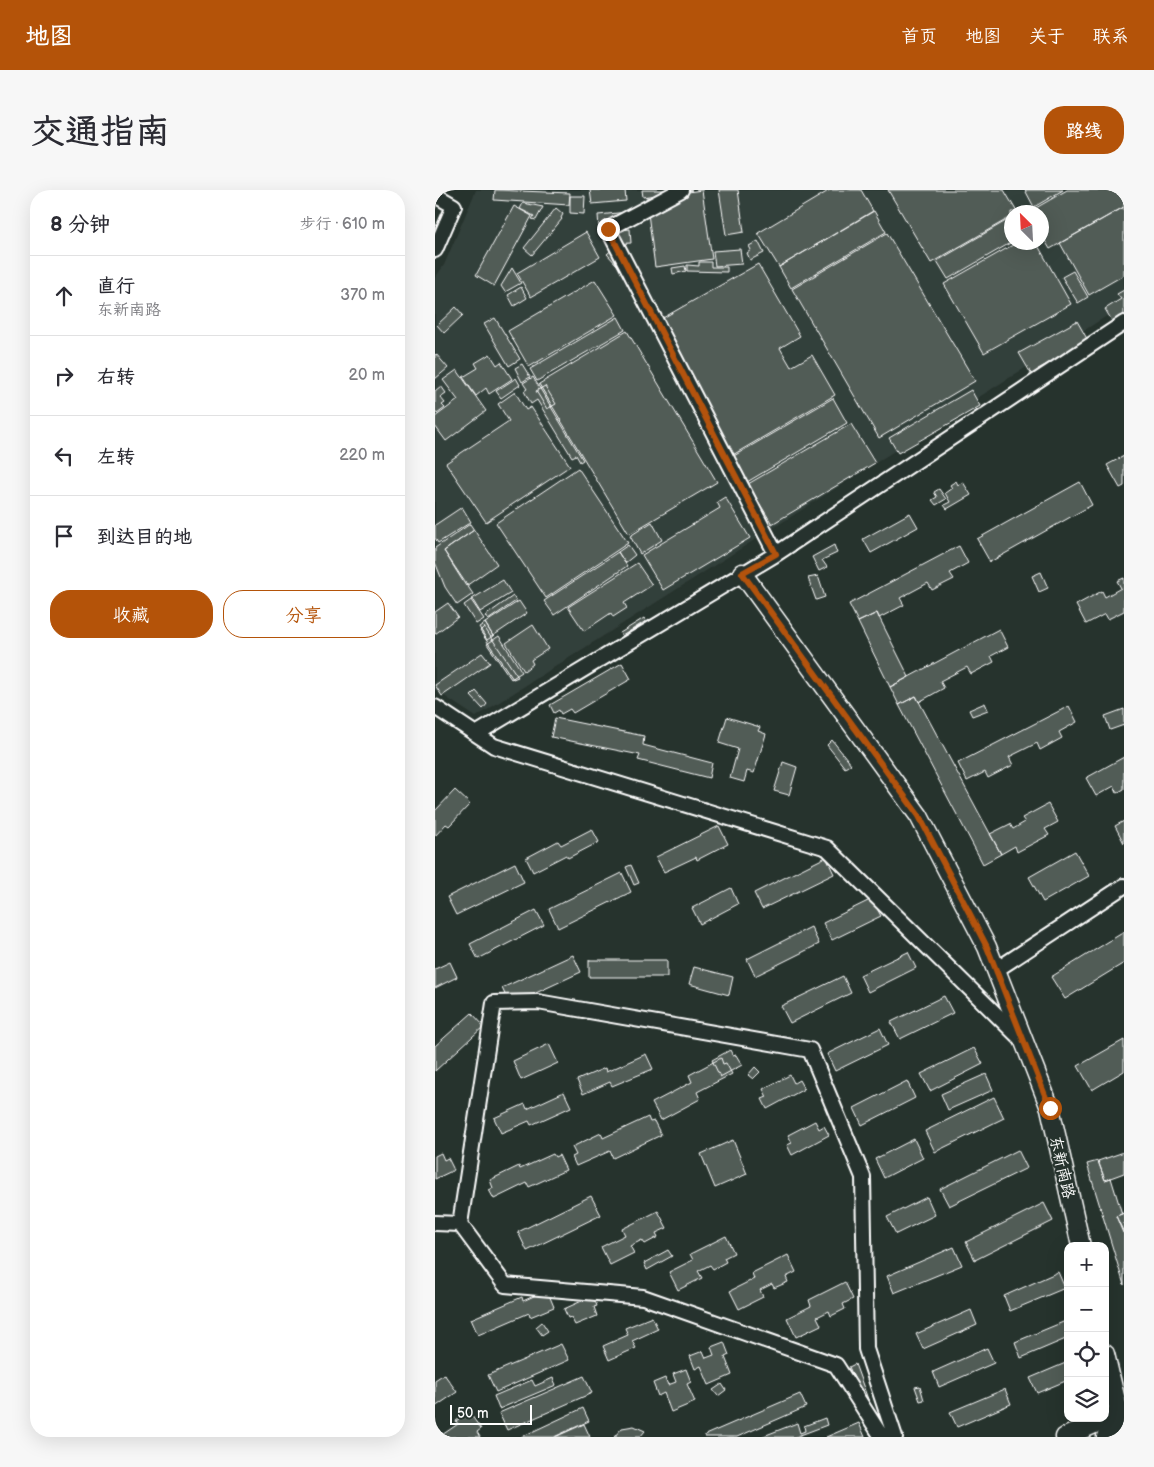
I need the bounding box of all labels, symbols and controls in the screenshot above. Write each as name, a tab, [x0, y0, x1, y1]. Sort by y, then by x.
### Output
text: 地图	[25, 22, 73, 51]
text: 首页	[901, 26, 937, 47]
text: 地图	[965, 26, 1001, 47]
text: 关于	[1029, 26, 1065, 47]
text: 联系	[1093, 26, 1129, 47]
button: 路线	[1044, 106, 1124, 154]
text: 交通指南	[30, 111, 170, 154]
north arrow	[1004, 205, 1049, 250]
text: 8 分钟	[50, 212, 110, 237]
text: 步行 · 610 m	[300, 215, 385, 234]
route end	[597, 218, 620, 241]
text: 直行	[97, 275, 135, 298]
icon: ahead	[50, 282, 78, 310]
text: 370 m	[340, 286, 385, 305]
text: 东新南路	[97, 301, 161, 320]
icon: right	[50, 362, 78, 390]
text: 右转	[97, 366, 135, 389]
text: 20 m	[349, 366, 385, 385]
icon: left	[50, 442, 78, 470]
text: 左转	[97, 446, 135, 469]
text: 220 m	[339, 446, 385, 465]
icon: arrive	[50, 522, 78, 550]
text: 到达目的地	[97, 526, 192, 549]
button: 收藏	[50, 590, 213, 638]
button: 分享	[223, 590, 385, 638]
route start	[1039, 1097, 1062, 1120]
street label: 东新南路	[1045, 1134, 1078, 1201]
map controls	[1064, 1242, 1109, 1422]
button: +	[1064, 1242, 1109, 1287]
button: −	[1064, 1287, 1109, 1332]
button: locate	[1064, 1332, 1109, 1377]
button: layers	[1064, 1377, 1109, 1422]
scale bar	[450, 1402, 533, 1425]
text: 50 m	[457, 1405, 489, 1422]

